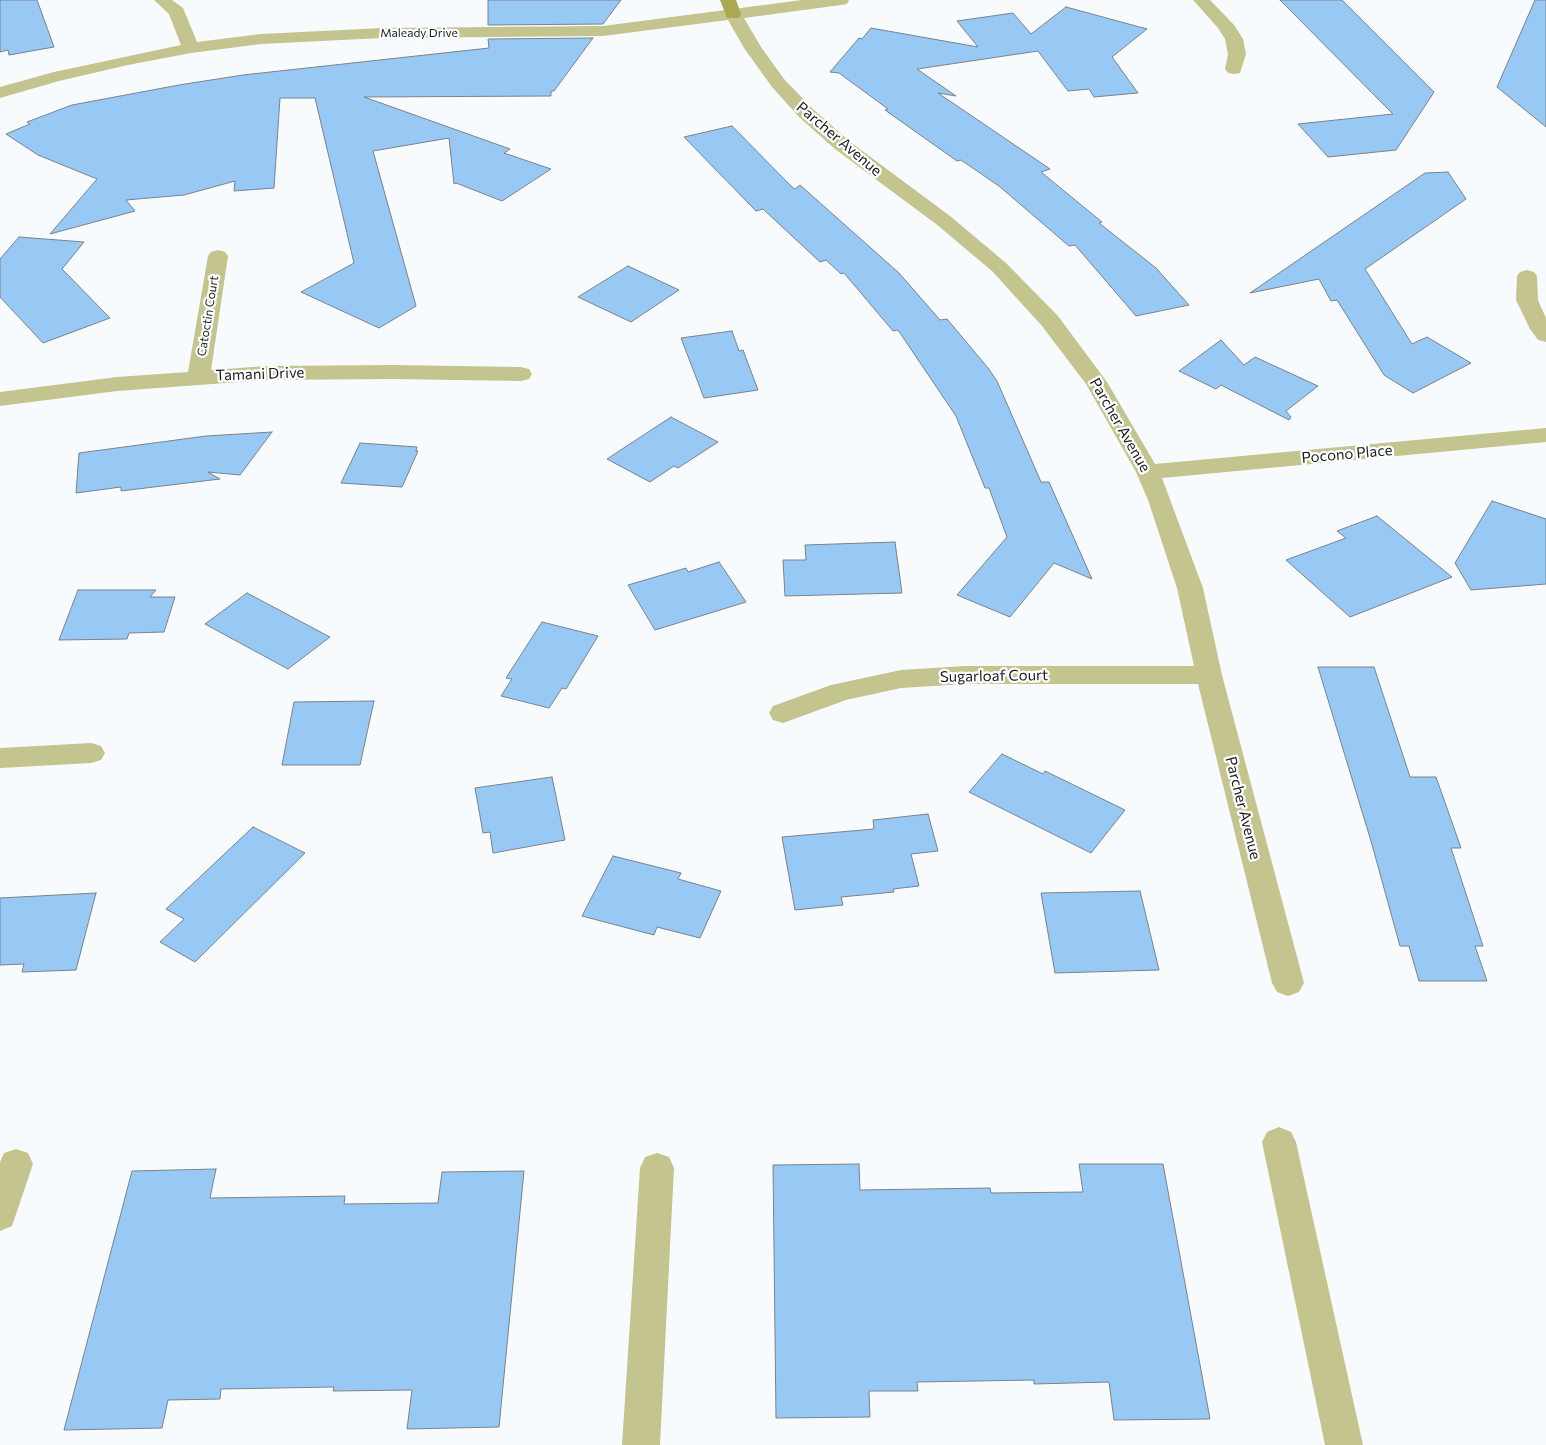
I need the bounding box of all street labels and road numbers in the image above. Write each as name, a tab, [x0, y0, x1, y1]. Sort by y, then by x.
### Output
street label: Maleady Drive	[380, 26, 458, 40]
street label: Parcher Avenue	[793, 98, 885, 180]
street label: Catoctin Court	[195, 275, 221, 357]
street label: Tamani Drive	[215, 363, 305, 385]
street label: Parcher Avenue	[1086, 375, 1154, 475]
street label: Pocono Place	[1301, 441, 1393, 467]
street label: Sugarloaf Court	[940, 666, 1048, 686]
street label: Parcher Avenue	[1221, 755, 1265, 861]

